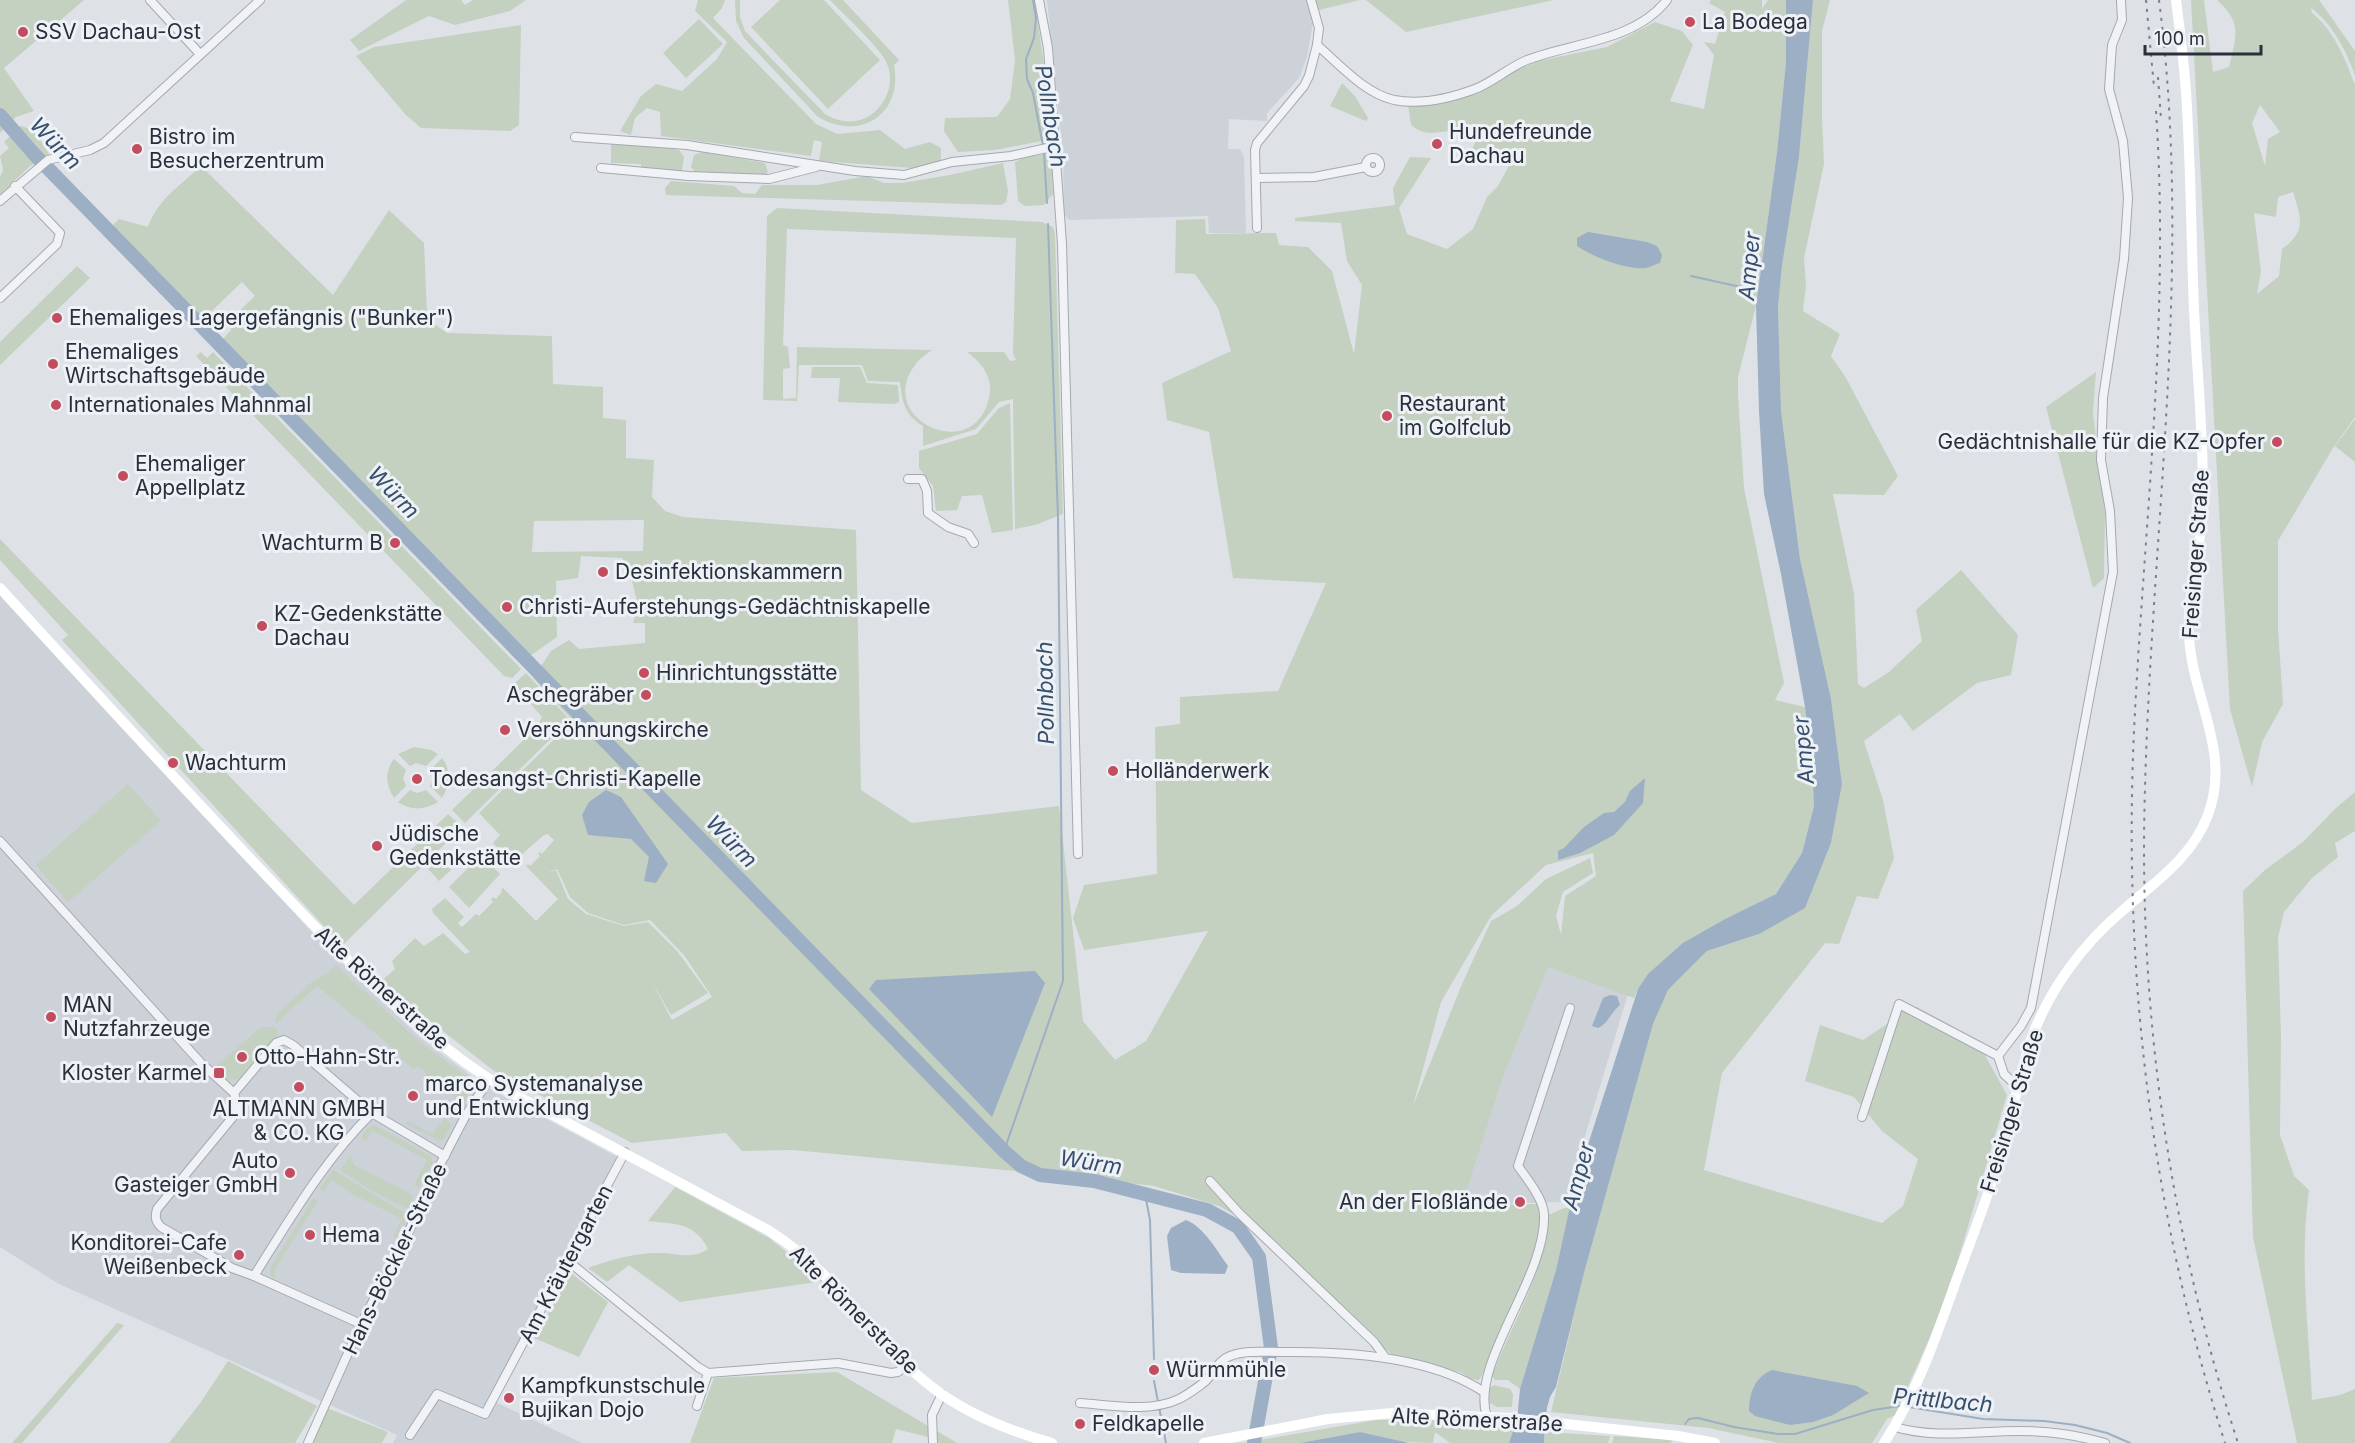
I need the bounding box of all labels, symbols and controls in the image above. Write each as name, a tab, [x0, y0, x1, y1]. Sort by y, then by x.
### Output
place label: La Bodega	[1702, 9, 1808, 34]
marker: La Bodega	[1683, 15, 1697, 29]
scale bar	[2145, 18, 2260, 56]
place label: SSV Dachau-Ost	[35, 19, 201, 44]
marker: SSV Dachau-Ost	[16, 25, 30, 39]
text: 100 m	[2154, 28, 2205, 49]
water label: Pollnbach	[1030, 63, 1072, 169]
water label: Würm	[25, 111, 87, 175]
place label: Hundefreunde Dachau	[1449, 119, 1592, 168]
place label: Bistro im Besucherzentrum	[149, 124, 325, 173]
marker: Hundefreunde Dachau	[1430, 137, 1444, 151]
marker: Bistro im Besucherzentrum	[130, 142, 144, 156]
water label: Amper	[1733, 230, 1765, 302]
place label: Ehemaliges Lagergefängnis ("Bunker")	[69, 305, 454, 330]
marker: Ehemaliges Lagergefängnis ("Bunker")	[50, 311, 64, 325]
place label: Ehemaliges Wirtschaftsgebäude	[65, 339, 265, 388]
marker: Ehemaliges Wirtschaftsgebäude	[46, 357, 60, 371]
place label: Restaurant im Golfclub	[1399, 391, 1511, 440]
place label: Internationales Mahnmal	[68, 392, 311, 417]
marker: Internationales Mahnmal	[49, 398, 63, 412]
marker: Restaurant im Golfclub	[1380, 409, 1394, 423]
place label: Gedächtnishalle für die KZ-Opfer	[1938, 429, 2265, 454]
marker: Gedächtnishalle für die KZ-Opfer	[2270, 435, 2284, 449]
place label: Ehemaliger Appellplatz	[135, 451, 246, 500]
water label: Würm	[363, 460, 425, 524]
marker: Ehemaliger Appellplatz	[116, 469, 130, 483]
street label: Freisinger Straße	[2177, 469, 2214, 639]
place label: Wachturm B	[262, 530, 383, 555]
marker: Wachturm B	[388, 536, 402, 550]
place label: Desinfektionskammern	[615, 559, 843, 584]
marker: Desinfektionskammern	[596, 565, 610, 579]
place label: Christi-Auferstehungs-Gedächtniskapelle	[519, 594, 930, 619]
marker: Christi-Auferstehungs-Gedächtniskapelle	[500, 600, 514, 614]
place label: KZ-Gedenkstätte Dachau	[274, 601, 442, 650]
marker: KZ-Gedenkstätte Dachau	[255, 619, 269, 633]
water label: Pollnbach	[1031, 641, 1059, 745]
place label: Hinrichtungsstätte	[656, 660, 838, 685]
marker: Hinrichtungsstätte	[637, 666, 651, 680]
place label: Aschegräber	[506, 682, 634, 707]
marker: Aschegräber	[639, 688, 653, 702]
water label: Amper	[1787, 714, 1819, 786]
place label: Versöhnungskirche	[517, 717, 709, 742]
marker: Versöhnungskirche	[498, 723, 512, 737]
place label: Wachturm	[185, 750, 287, 775]
marker: Wachturm	[166, 756, 180, 770]
place label: Holländerwerk	[1125, 758, 1270, 783]
marker: Holländerwerk	[1106, 764, 1120, 778]
place label: Todesangst-Christi-Kapelle	[429, 766, 701, 791]
marker: Todesangst-Christi-Kapelle	[410, 772, 424, 786]
water label: Würm	[701, 809, 763, 873]
place label: Jüdische Gedenkstätte	[389, 821, 521, 870]
marker: Jüdische Gedenkstätte	[370, 839, 384, 853]
street label: Alte Römerstraße	[310, 921, 455, 1054]
place label: MAN Nutzfahrzeuge	[63, 992, 210, 1041]
marker: MAN Nutzfahrzeuge	[44, 1010, 58, 1024]
street label: Freisinger Straße	[1975, 1026, 2048, 1196]
place label: Otto-Hahn-Str.	[254, 1044, 400, 1069]
marker: Otto-Hahn-Str.	[235, 1050, 249, 1064]
place label: Kloster Karmel	[62, 1060, 207, 1085]
marker: Kloster Karmel	[212, 1066, 226, 1080]
place label: marco Systemanalyse und Entwicklung	[425, 1071, 643, 1120]
marker: ALTMANN GMBH & CO. KG	[292, 1080, 306, 1094]
marker: marco Systemanalyse und Entwicklung	[406, 1089, 420, 1103]
place label: ALTMANN GMBH & CO. KG	[213, 1096, 385, 1145]
water label: Amper	[1556, 1139, 1600, 1214]
water label: Würm	[1058, 1144, 1124, 1180]
place label: Auto Gasteiger GmbH	[114, 1148, 278, 1197]
street label: Hans-Böckler-Straße	[337, 1159, 452, 1359]
marker: Auto Gasteiger GmbH	[283, 1166, 297, 1180]
street label: Am Kräutergarten	[513, 1180, 618, 1347]
place label: An der Floßlände	[1339, 1189, 1508, 1214]
marker: An der Floßlände	[1513, 1195, 1527, 1209]
place label: Hema	[322, 1222, 380, 1247]
marker: Hema	[303, 1228, 317, 1242]
place label: Konditorei-Cafe Weißenbeck	[70, 1230, 227, 1279]
street label: Alte Römerstraße	[785, 1240, 924, 1379]
marker: Konditorei-Cafe Weißenbeck	[232, 1248, 246, 1262]
place label: Würmmühle	[1166, 1357, 1286, 1382]
marker: Würmmühle	[1147, 1363, 1161, 1377]
place label: Kampfkunstschule Bujikan Dojo	[521, 1373, 705, 1422]
water label: Prittlbach	[1892, 1383, 1994, 1417]
marker: Kampfkunstschule Bujikan Dojo	[502, 1391, 516, 1405]
street label: Alte Römerstraße	[1391, 1403, 1564, 1436]
place label: Feldkapelle	[1092, 1411, 1205, 1436]
marker: Feldkapelle	[1073, 1417, 1087, 1431]

